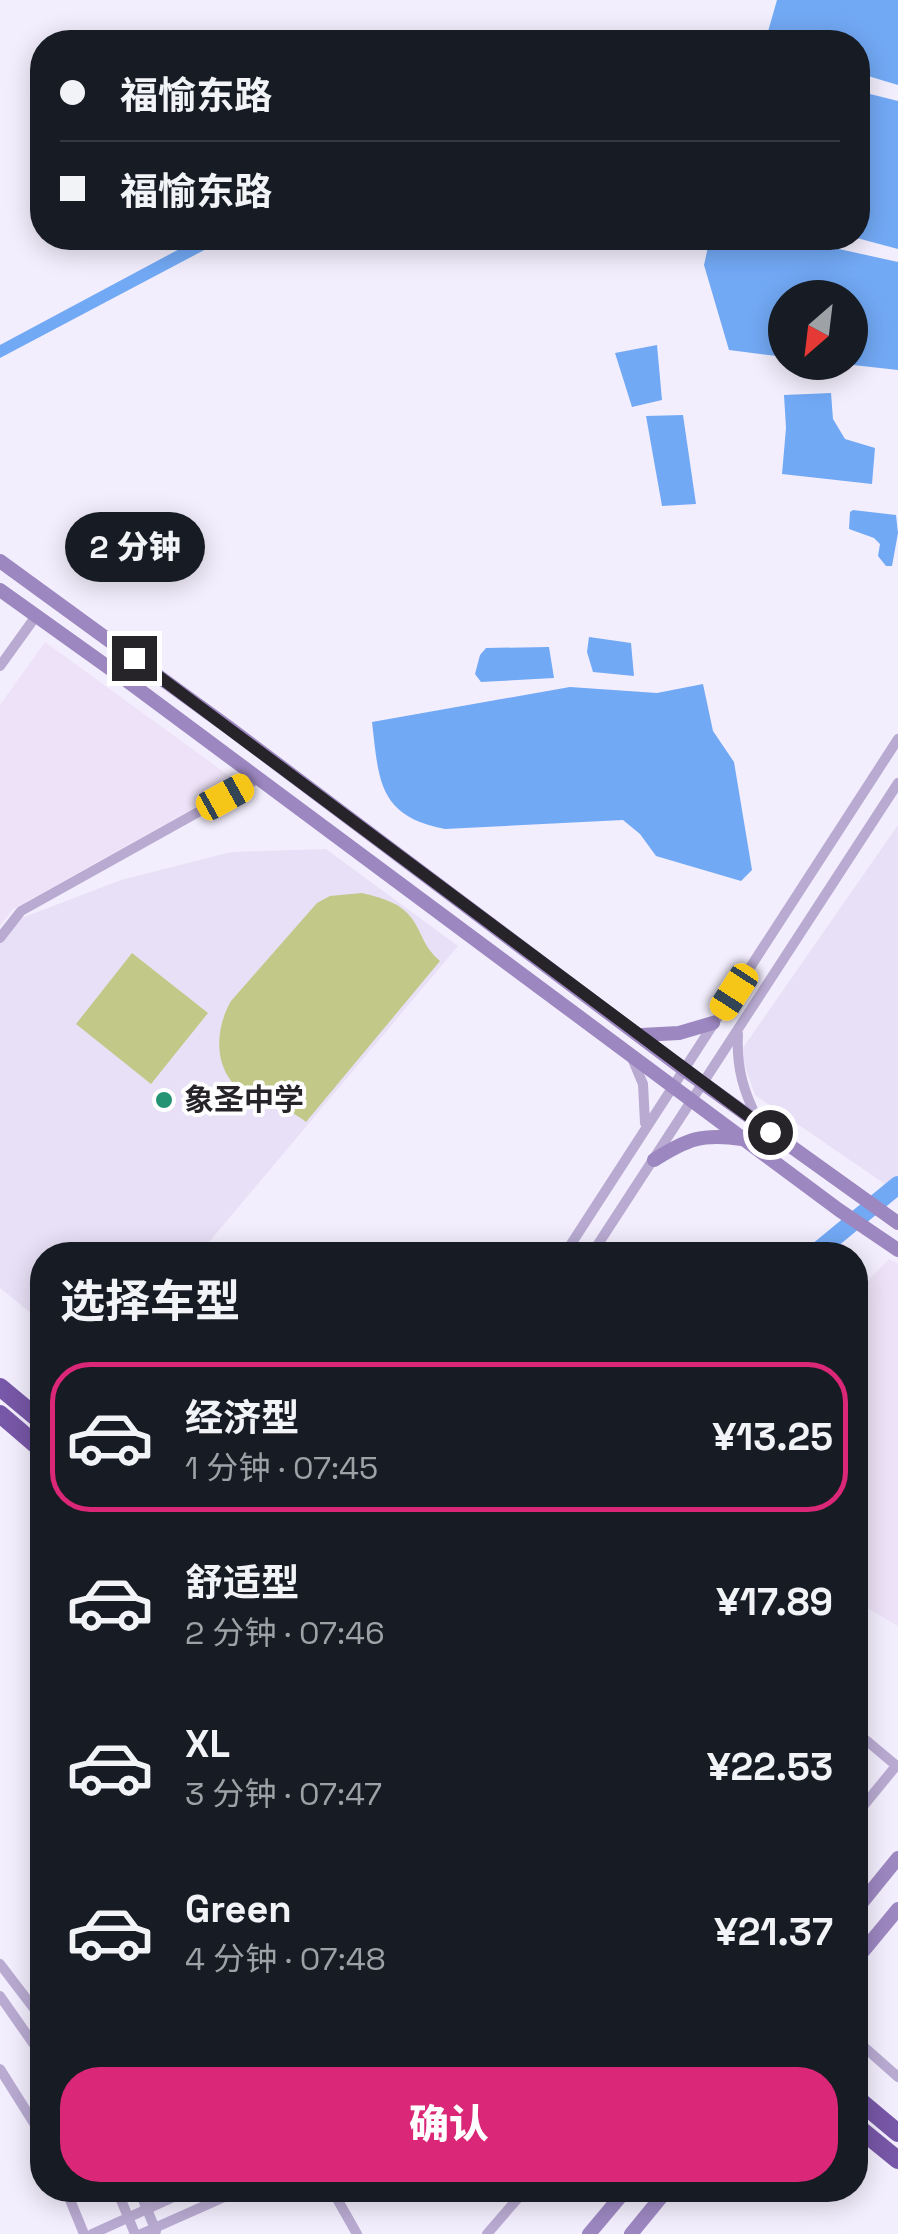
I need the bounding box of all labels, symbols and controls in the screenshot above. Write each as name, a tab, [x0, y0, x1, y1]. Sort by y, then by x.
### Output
text: 福愉东路	[120, 72, 272, 120]
text: 福愉东路	[120, 168, 272, 216]
north arrow	[768, 280, 868, 380]
map controls	[768, 280, 868, 380]
callout: 2 分钟	[64, 513, 204, 583]
text: 2 分钟	[89, 527, 181, 567]
route end	[112, 636, 157, 681]
car	[191, 769, 259, 825]
car	[705, 959, 763, 1025]
place label: 象圣中学	[184, 1080, 304, 1119]
marker: 象圣中学	[153, 1089, 175, 1111]
route start	[748, 1110, 793, 1155]
text: 选择车型	[60, 1273, 240, 1330]
icon: car	[65, 1392, 155, 1482]
text: 经济型	[185, 1394, 299, 1442]
text: ¥13.25	[712, 1413, 833, 1461]
text: 1 分钟 · 07:45	[185, 1448, 378, 1488]
icon: car	[65, 1557, 155, 1647]
text: 舒适型	[185, 1559, 299, 1607]
text: ¥17.89	[716, 1578, 833, 1626]
text: 2 分钟 · 07:46	[185, 1613, 385, 1653]
text: XL	[185, 1720, 230, 1768]
icon: car	[65, 1722, 155, 1812]
text: ¥22.53	[707, 1743, 833, 1791]
text: 3 分钟 · 07:47	[185, 1774, 382, 1814]
text: Green	[185, 1885, 292, 1933]
icon: car	[65, 1887, 155, 1977]
text: ¥21.37	[714, 1908, 833, 1956]
text: 4 分钟 · 07:48	[185, 1939, 386, 1979]
button: 确认	[60, 2067, 838, 2182]

